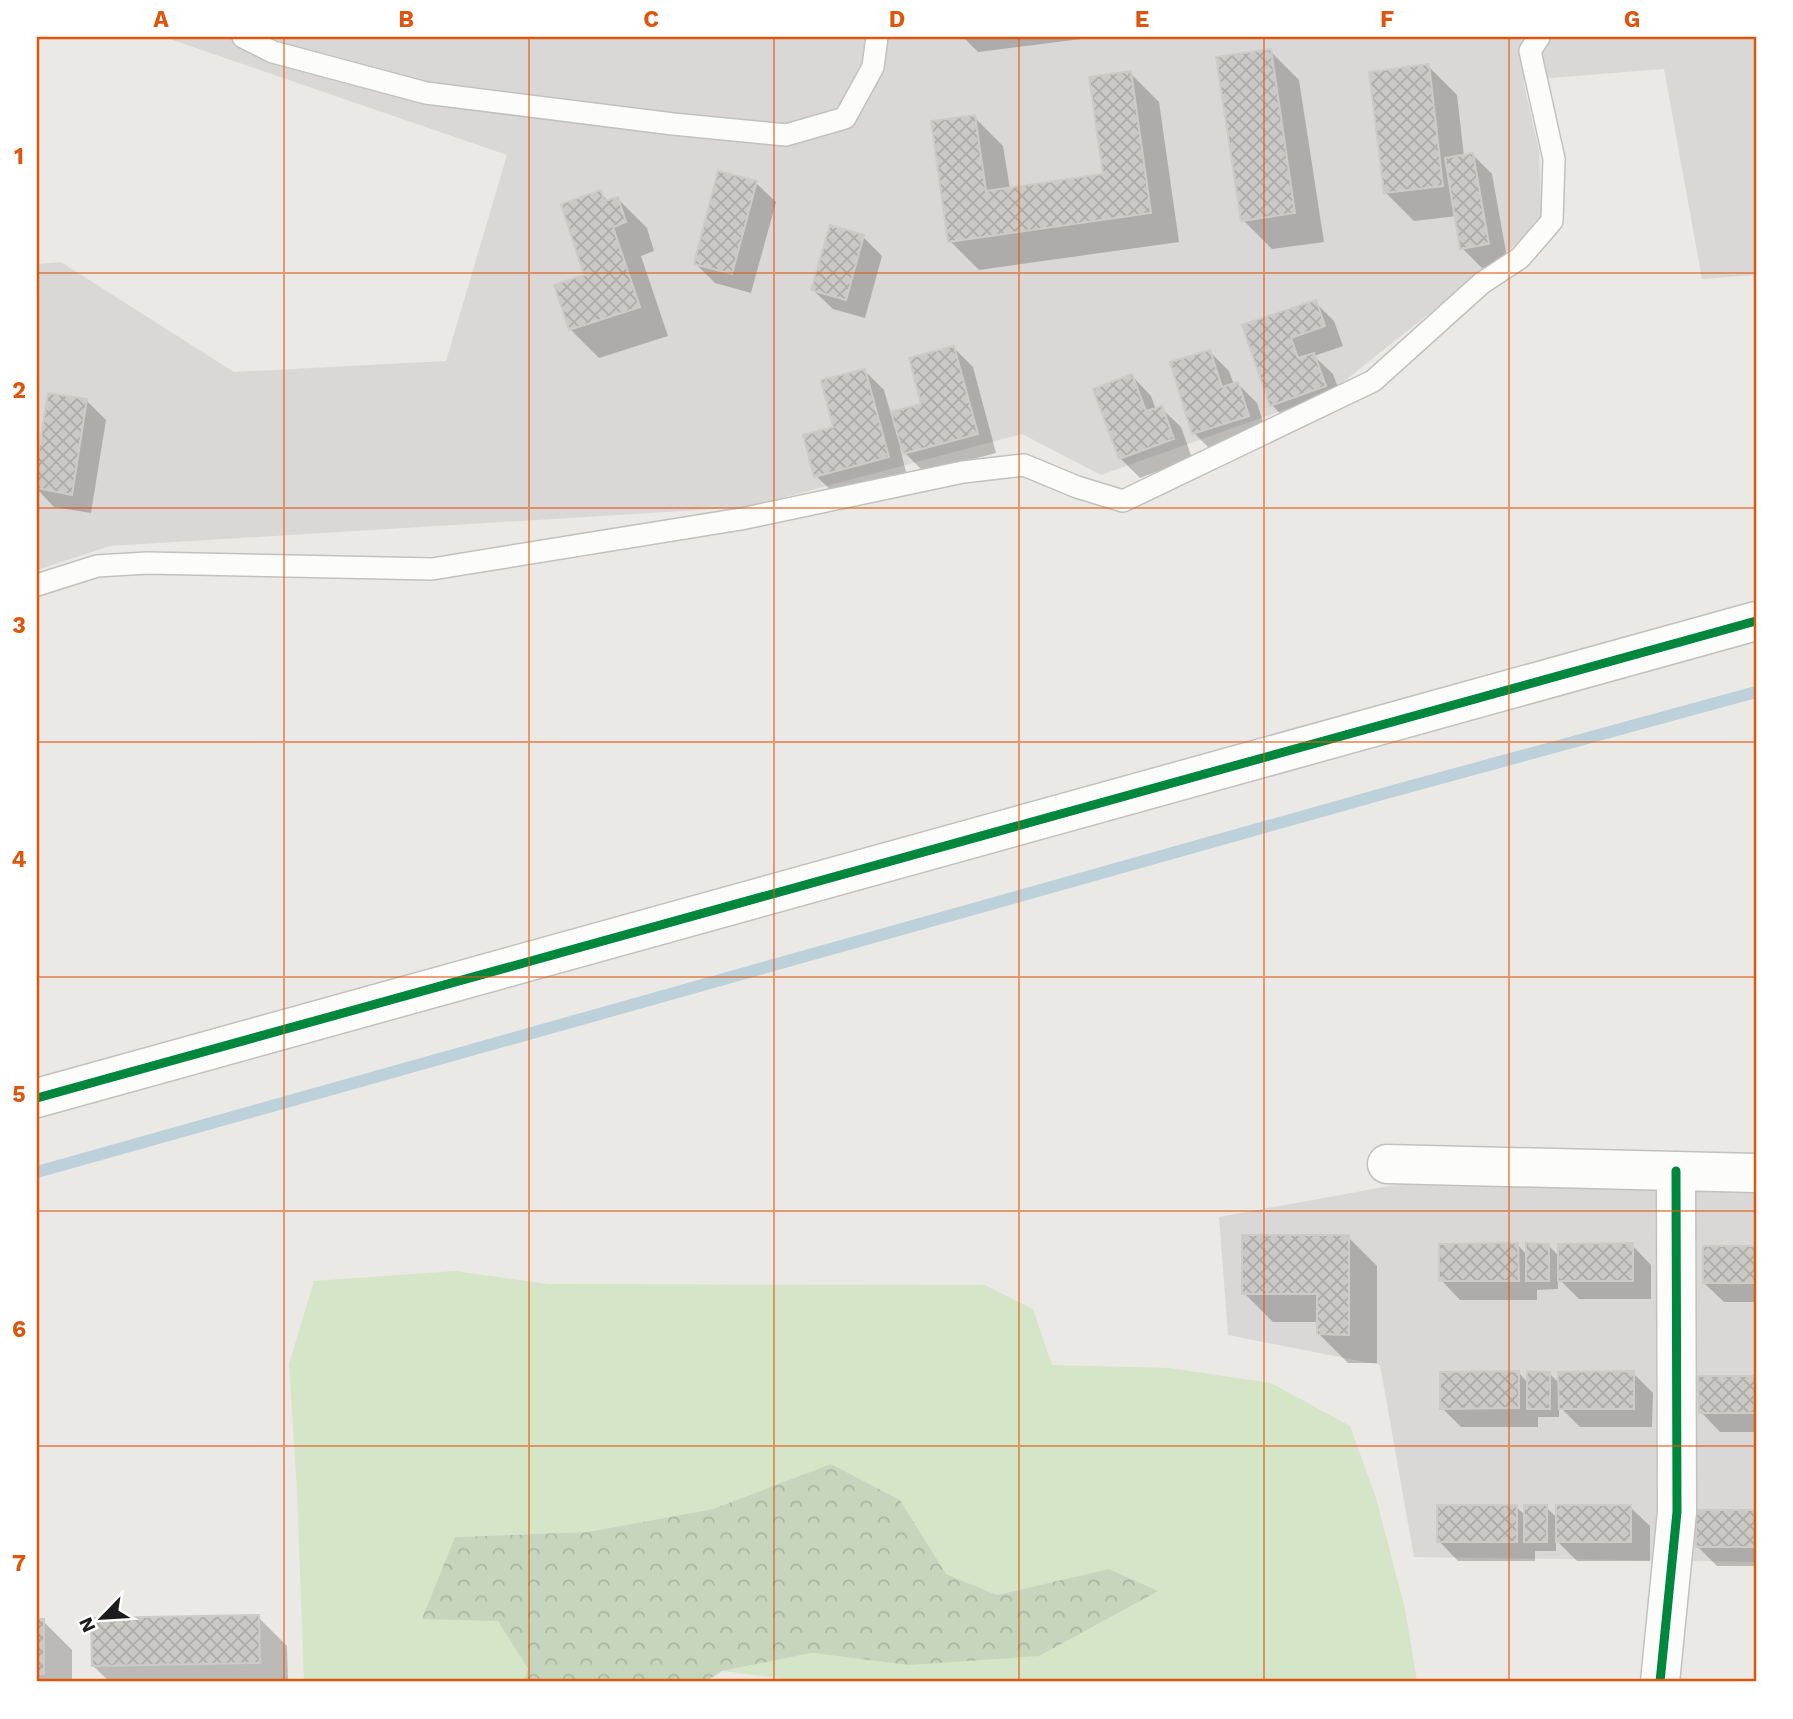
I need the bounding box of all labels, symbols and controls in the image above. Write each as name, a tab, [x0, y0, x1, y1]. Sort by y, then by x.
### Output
text: A	[153, 6, 169, 33]
text: B	[398, 6, 414, 33]
text: C	[643, 6, 659, 33]
text: D	[889, 6, 905, 33]
text: E	[1135, 6, 1149, 33]
text: F	[1380, 6, 1394, 33]
text: G	[1624, 6, 1640, 33]
text: 1	[14, 143, 24, 170]
text: 2	[12, 377, 26, 404]
text: 3	[12, 612, 26, 639]
text: 4	[12, 846, 27, 873]
text: 5	[12, 1081, 26, 1108]
text: 6	[12, 1316, 26, 1343]
text: 7	[12, 1550, 26, 1577]
north arrow	[66, 1582, 136, 1652]
text: N	[74, 1614, 100, 1636]

